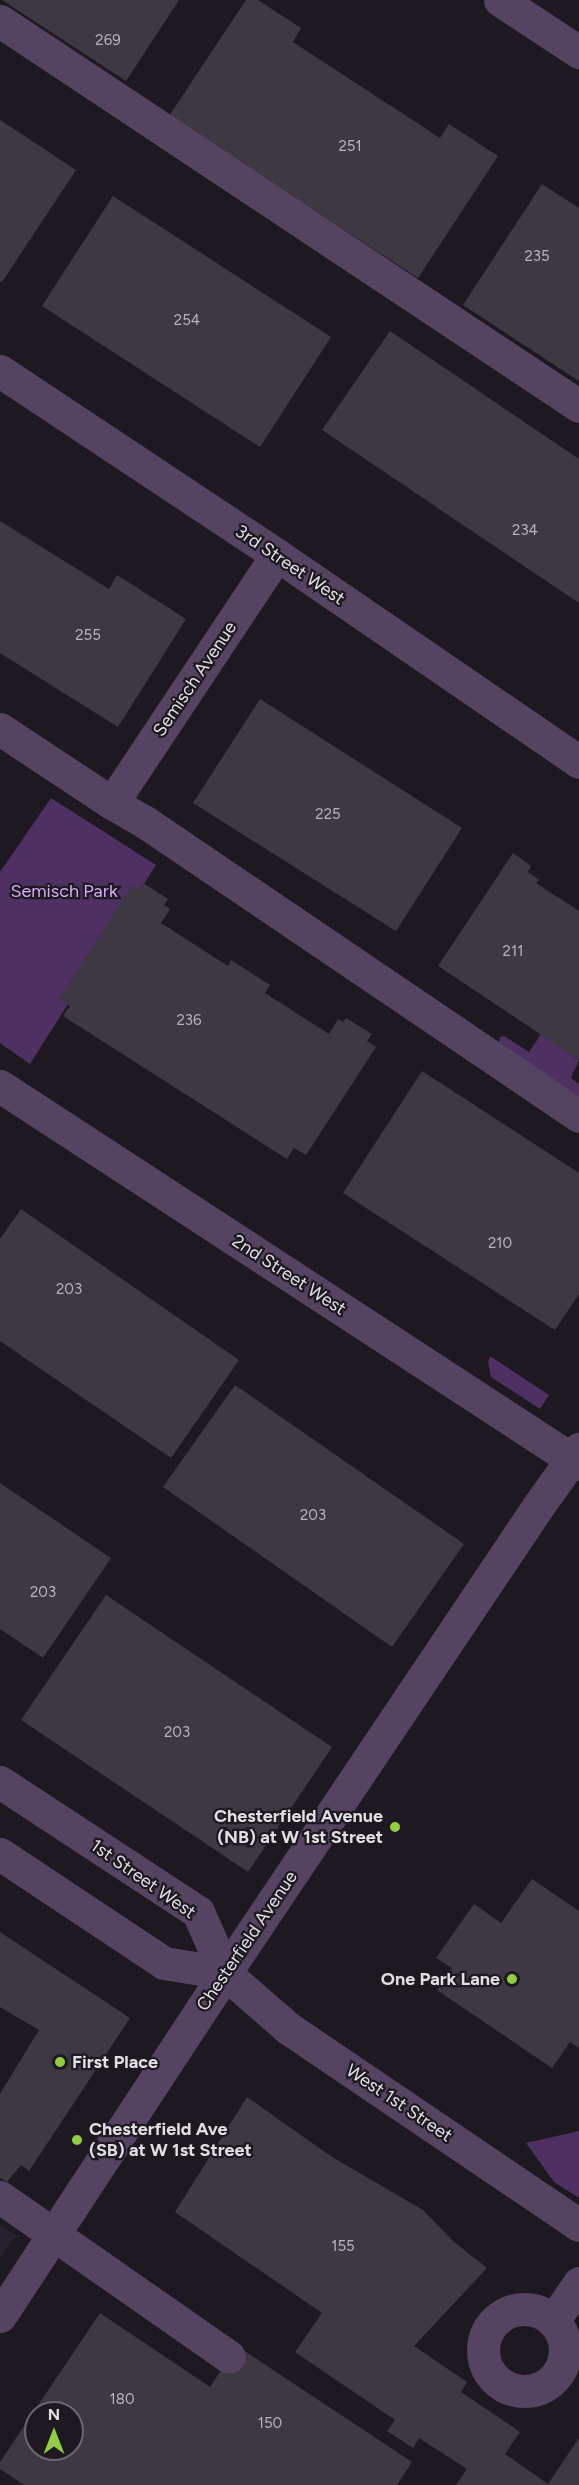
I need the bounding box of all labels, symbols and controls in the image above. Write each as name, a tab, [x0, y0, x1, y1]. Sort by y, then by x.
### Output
house number: 269	[95, 32, 121, 50]
house number: 251	[338, 138, 362, 156]
house number: 235	[524, 248, 550, 266]
house number: 254	[174, 312, 200, 330]
street label: 3rd Street West	[231, 520, 349, 610]
house number: 234	[512, 522, 538, 540]
street label: Semisch Avenue	[149, 617, 241, 741]
house number: 255	[75, 627, 101, 645]
house number: 225	[315, 806, 341, 824]
park label: Semisch Park	[10, 880, 118, 902]
house number: 211	[503, 943, 523, 961]
house number: 236	[176, 1012, 202, 1030]
street label: 2nd Street West	[228, 1230, 350, 1320]
house number: 210	[488, 1235, 512, 1253]
house number: 203	[56, 1281, 82, 1299]
house number: 203	[300, 1507, 326, 1525]
house number: 203	[30, 1584, 56, 1602]
house number: 203	[164, 1724, 190, 1742]
place label: Chesterfield Avenue (NB) at W 1st Street	[214, 1806, 383, 1848]
marker: Chesterfield Avenue (NB) at W 1st Street	[388, 1820, 402, 1834]
street label: 1st Street West	[86, 1835, 200, 1923]
street label: Chesterfield Avenue	[192, 1867, 302, 2015]
place label: One Park Lane	[381, 1968, 500, 1990]
marker: One Park Lane	[505, 1972, 519, 1986]
place label: First Place	[72, 2051, 158, 2073]
marker: First Place	[53, 2055, 67, 2069]
street label: West 1st Street	[342, 2060, 456, 2146]
place label: Chesterfield Ave (SB) at W 1st Street	[89, 2119, 252, 2162]
marker: Chesterfield Ave (SB) at W 1st Street	[70, 2133, 84, 2147]
house number: 155	[331, 2238, 355, 2256]
house number: 180	[109, 2391, 135, 2409]
north arrow	[24, 2401, 84, 2461]
text: N	[48, 2405, 60, 2424]
house number: 150	[258, 2415, 282, 2433]

